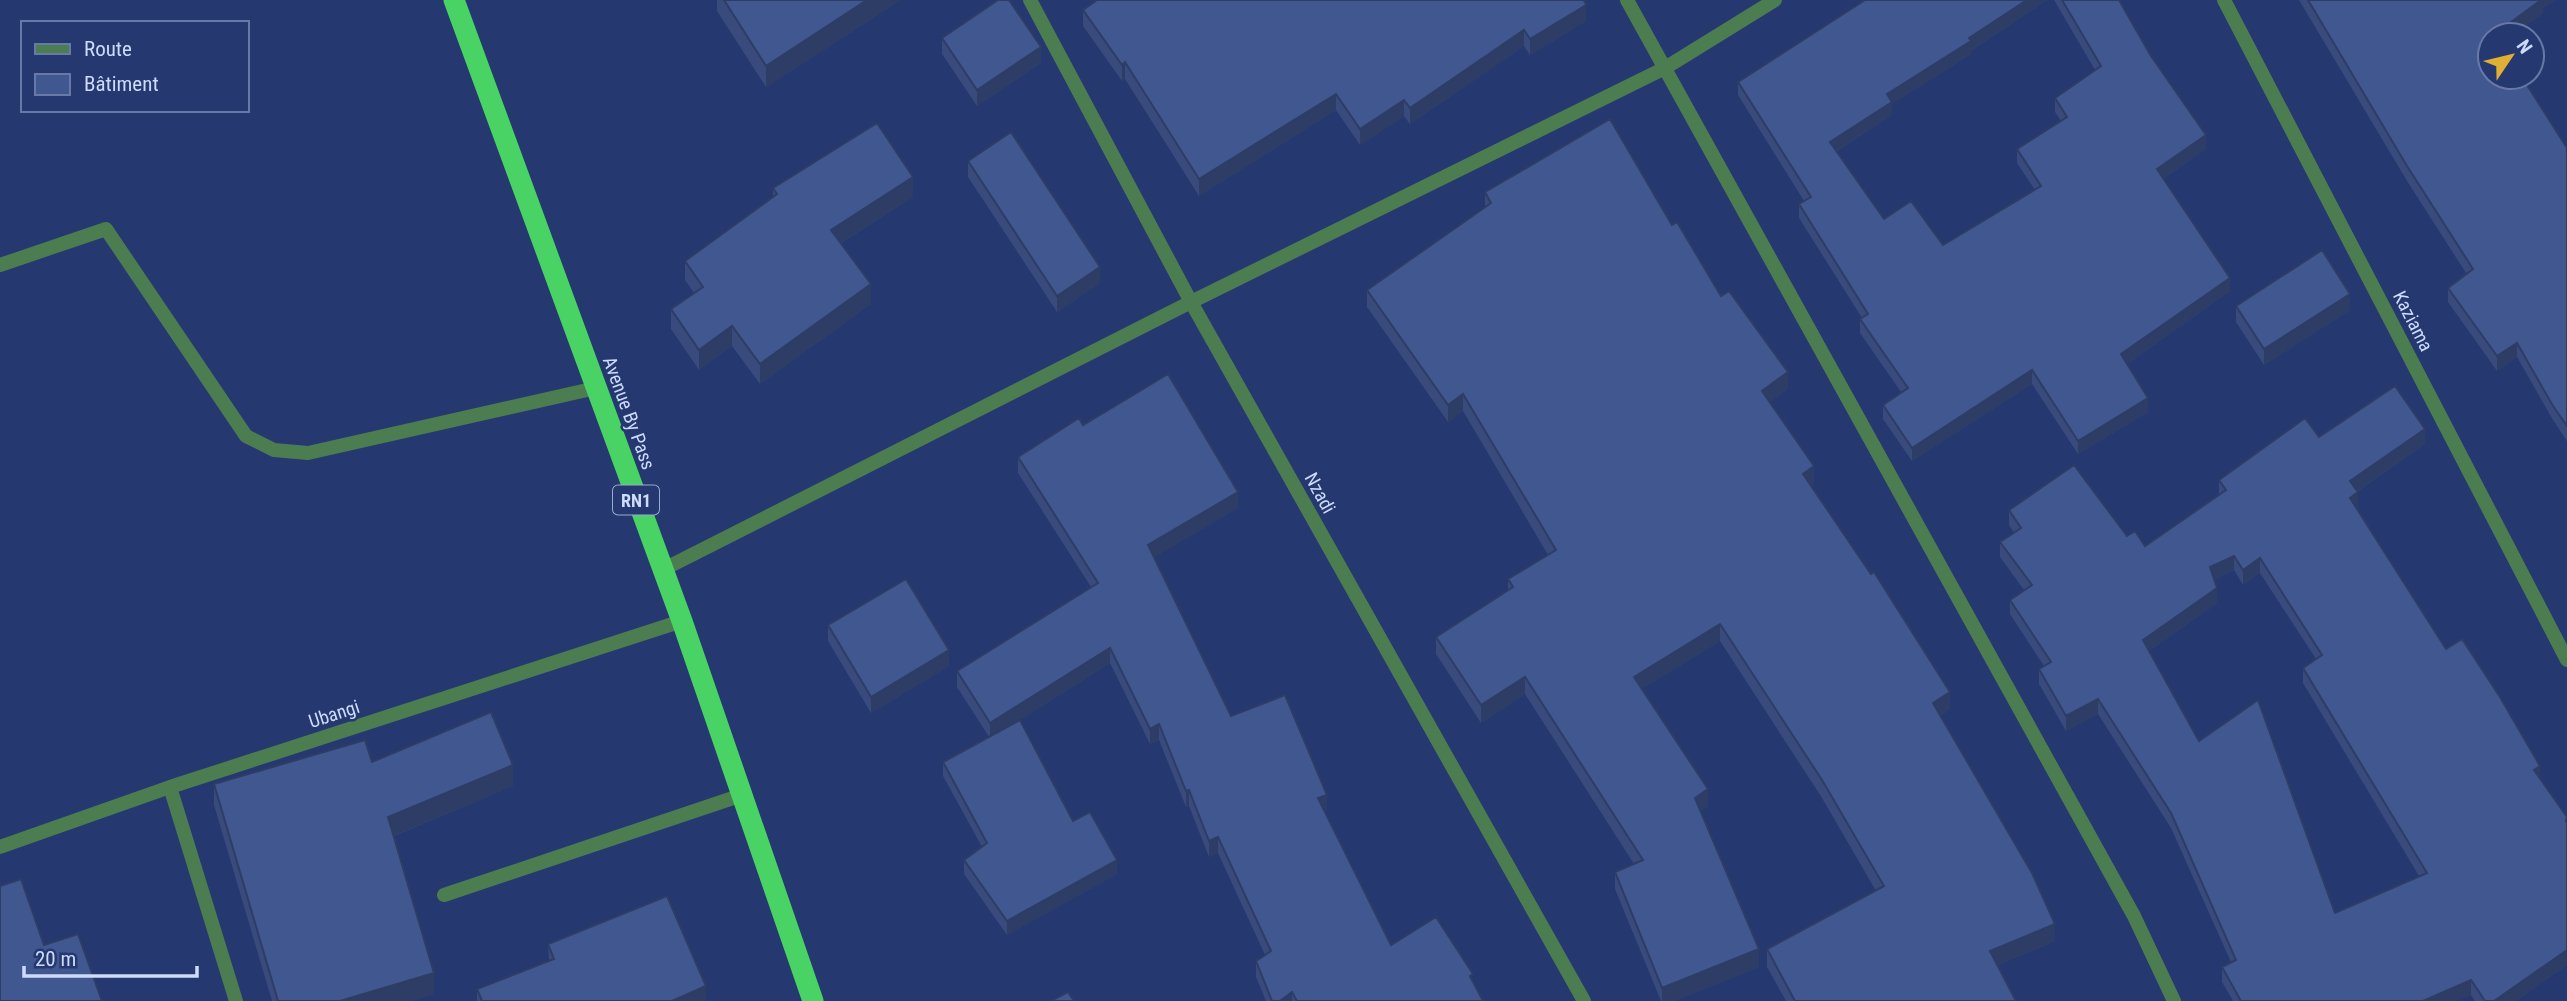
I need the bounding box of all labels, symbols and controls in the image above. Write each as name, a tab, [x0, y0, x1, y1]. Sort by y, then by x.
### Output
legend	[21, 21, 248, 112]
north arrow	[2476, 21, 2546, 91]
text: N	[2512, 35, 2537, 58]
text: Route	[84, 37, 132, 61]
text: Bâtiment	[84, 72, 159, 96]
street label: Kaziama	[2388, 287, 2438, 355]
street label: Avenue By Pass	[598, 353, 660, 473]
street label: Nzadi	[1300, 469, 1340, 517]
road number: RN1	[613, 486, 659, 514]
street label: Ubangi	[306, 695, 362, 733]
scale bar	[24, 934, 198, 978]
text: 20 m	[35, 947, 76, 971]

